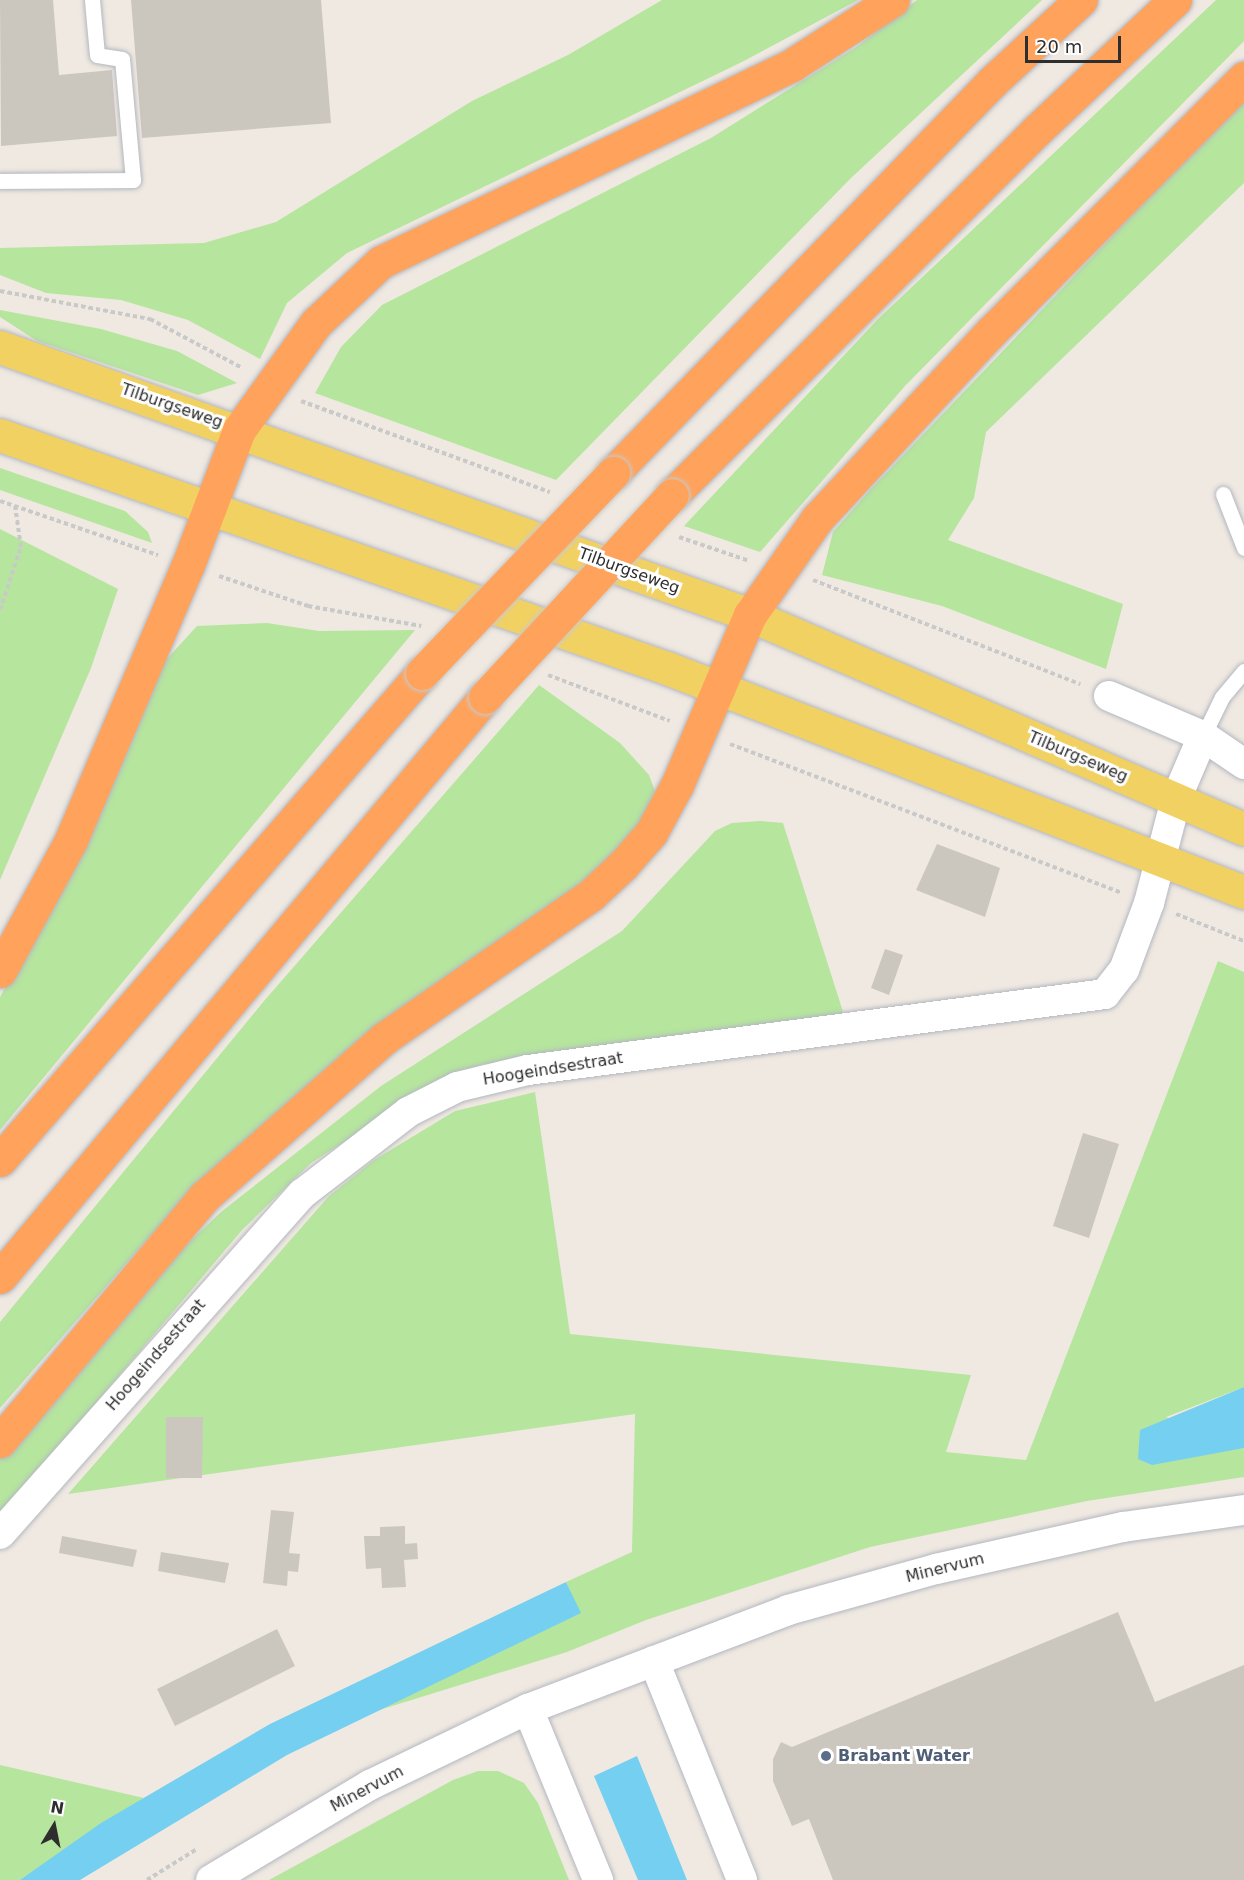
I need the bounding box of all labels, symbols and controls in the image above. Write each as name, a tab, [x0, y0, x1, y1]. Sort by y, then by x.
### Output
scale bar	[1028, 24, 1124, 62]
text: 20 m	[1036, 36, 1082, 57]
street label: Tilburgseweg	[119, 380, 225, 432]
street label: Tilburgseweg	[576, 544, 682, 598]
street label: Tilburgseweg	[1025, 727, 1131, 787]
street label: Hoogeindsestraat	[482, 1048, 624, 1090]
street label: Hoogeindsestraat	[102, 1295, 210, 1415]
street label: Minervum	[904, 1549, 986, 1587]
place label: Brabant Water	[838, 1746, 970, 1766]
marker: Brabant Water	[819, 1749, 833, 1763]
street label: Minervum	[327, 1762, 407, 1816]
north arrow	[24, 1796, 84, 1856]
text: N	[49, 1797, 65, 1818]

